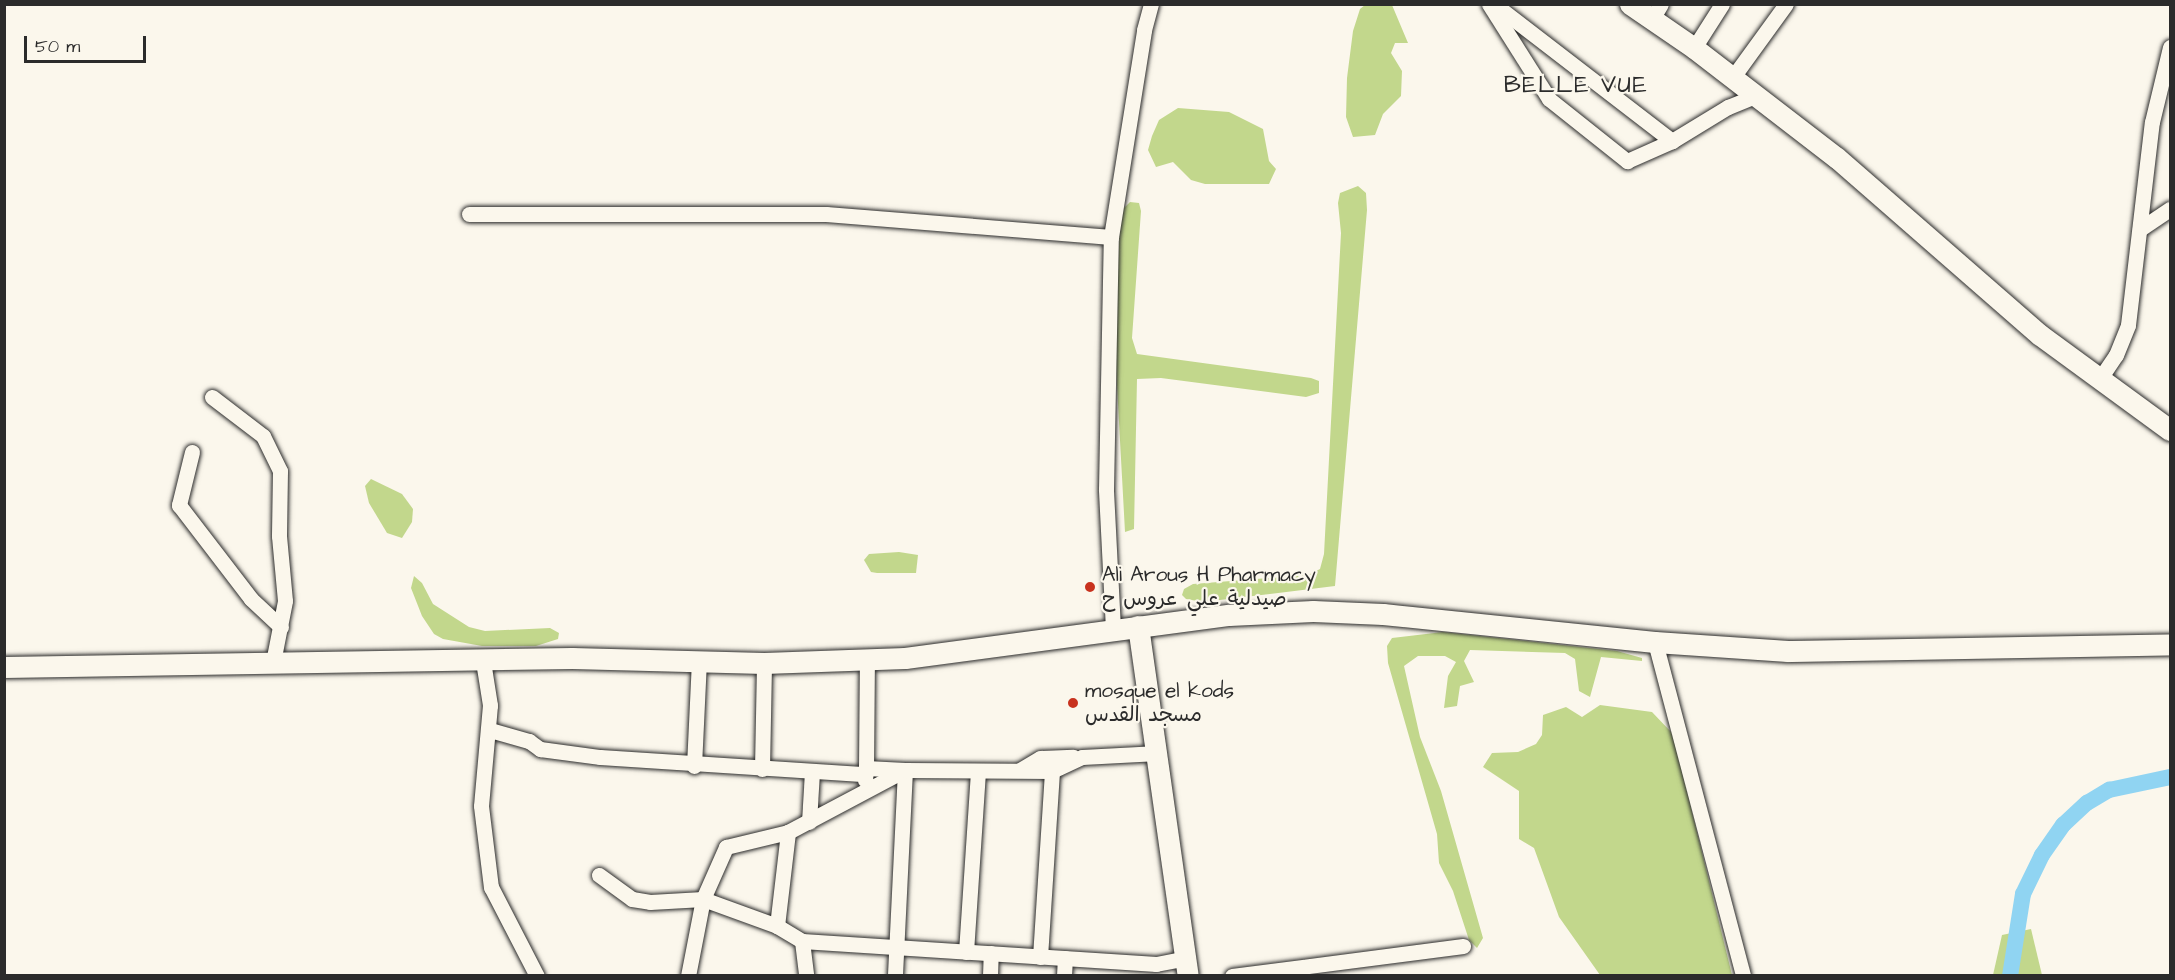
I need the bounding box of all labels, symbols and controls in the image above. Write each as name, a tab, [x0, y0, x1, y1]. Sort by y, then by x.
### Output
scale bar	[27, 24, 148, 62]
text: 50 m	[35, 34, 80, 59]
district label: BELLE VUE	[1504, 72, 1648, 100]
place label: Ali Arous H Pharmacy صيدلية علي عروس ح	[1102, 562, 1316, 612]
marker: Ali Arous H Pharmacy صيدلية علي عروس ح	[1083, 580, 1097, 594]
place label: mosque el kods مسجد القدس	[1085, 678, 1234, 728]
marker: mosque el kods مسجد القدس	[1066, 696, 1080, 710]

